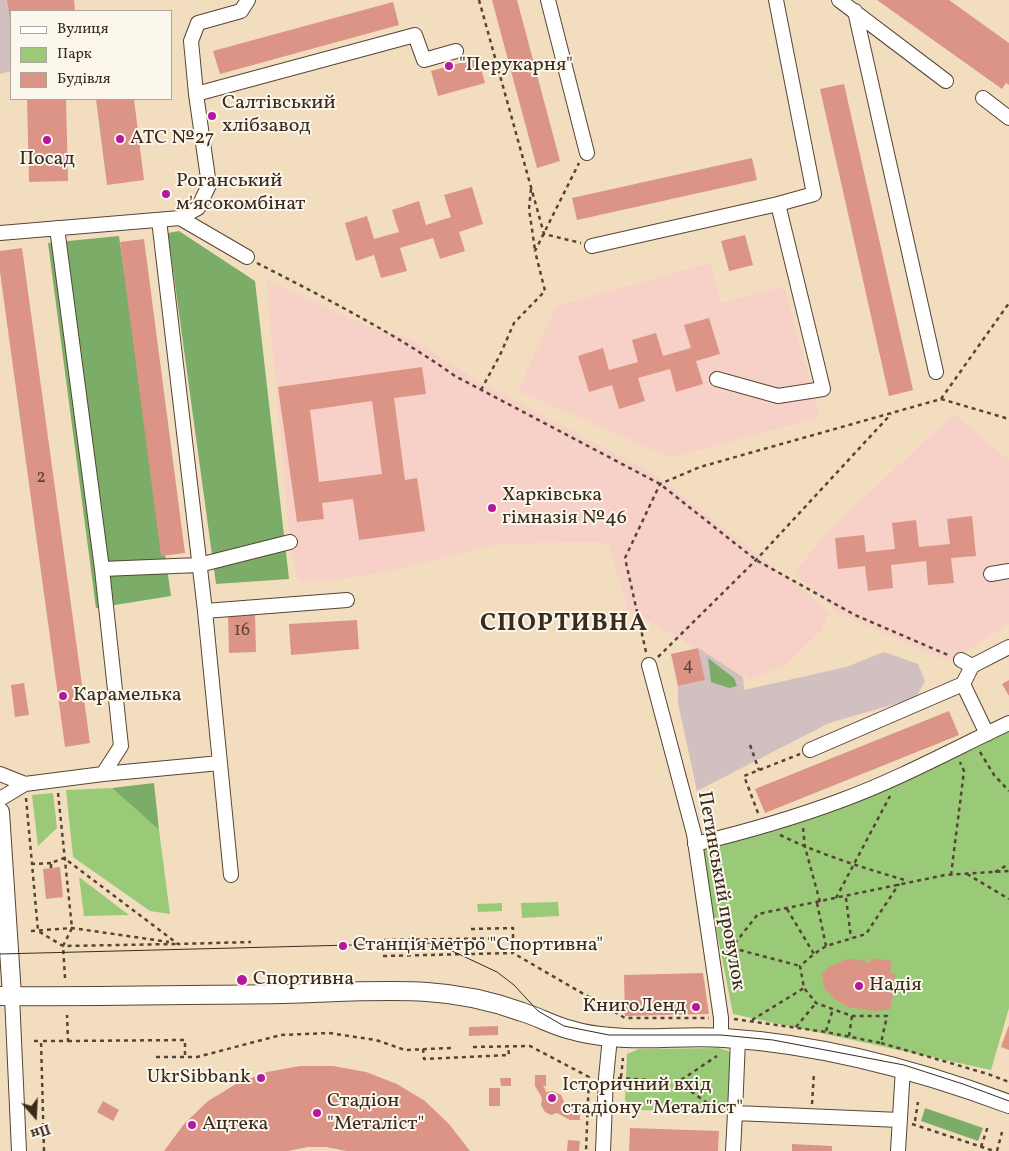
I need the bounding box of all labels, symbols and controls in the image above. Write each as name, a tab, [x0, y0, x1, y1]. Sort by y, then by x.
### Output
legend	[10, 10, 172, 100]
text: Вулиця	[57, 19, 108, 40]
text: Парк	[57, 44, 92, 65]
place label: "Перукарня"	[459, 54, 573, 78]
marker: "Перукарня"	[443, 60, 455, 72]
text: Будівля	[57, 69, 111, 90]
place label: Салтівський хлібзавод	[222, 92, 336, 139]
marker: Салтівський хлібзавод	[206, 110, 218, 122]
place label: АТС №27	[130, 127, 215, 151]
marker: АТС №27	[114, 133, 126, 145]
marker: Посад	[41, 134, 53, 146]
place label: Посад	[19, 148, 75, 172]
place label: Роганський м'ясокомбінат	[176, 170, 305, 217]
marker: Роганський м'ясокомбінат	[160, 188, 172, 200]
house number: 2	[36, 468, 46, 490]
place label: Харківська гімназія №46	[502, 484, 627, 531]
marker: Харківська гімназія №46	[486, 502, 498, 514]
district label: СПОРТИВНА	[479, 610, 649, 640]
house number: 16	[234, 621, 250, 643]
house number: 4	[683, 656, 693, 678]
place label: Карамелька	[73, 684, 182, 708]
marker: Карамелька	[57, 690, 69, 702]
street label: Петинський провулок	[691, 790, 749, 992]
place label: Станція метро "Спортивна"	[353, 934, 603, 958]
marker: Станція метро "Спортивна"	[337, 940, 349, 952]
place label: Спортивна	[253, 968, 354, 992]
marker: Спортивна	[235, 973, 249, 987]
place label: Надія	[869, 974, 922, 998]
marker: Надія	[853, 980, 865, 992]
place label: КнигоЛенд	[582, 995, 686, 1019]
marker: КнигоЛенд	[690, 1001, 702, 1013]
place label: UkrSibbank	[147, 1066, 251, 1090]
marker: UkrSibbank	[255, 1072, 267, 1084]
place label: Історичний вхід стадіону "Металіст"	[562, 1074, 743, 1121]
place label: Стадіон "Металіст"	[327, 1090, 424, 1137]
north arrow	[10, 1091, 60, 1141]
marker: Історичний вхід стадіону "Металіст"	[546, 1092, 558, 1104]
marker: Стадіон "Металіст"	[311, 1107, 323, 1119]
place label: Ацтека	[202, 1113, 268, 1137]
text: Пн	[28, 1118, 53, 1143]
marker: Ацтека	[186, 1119, 198, 1131]

